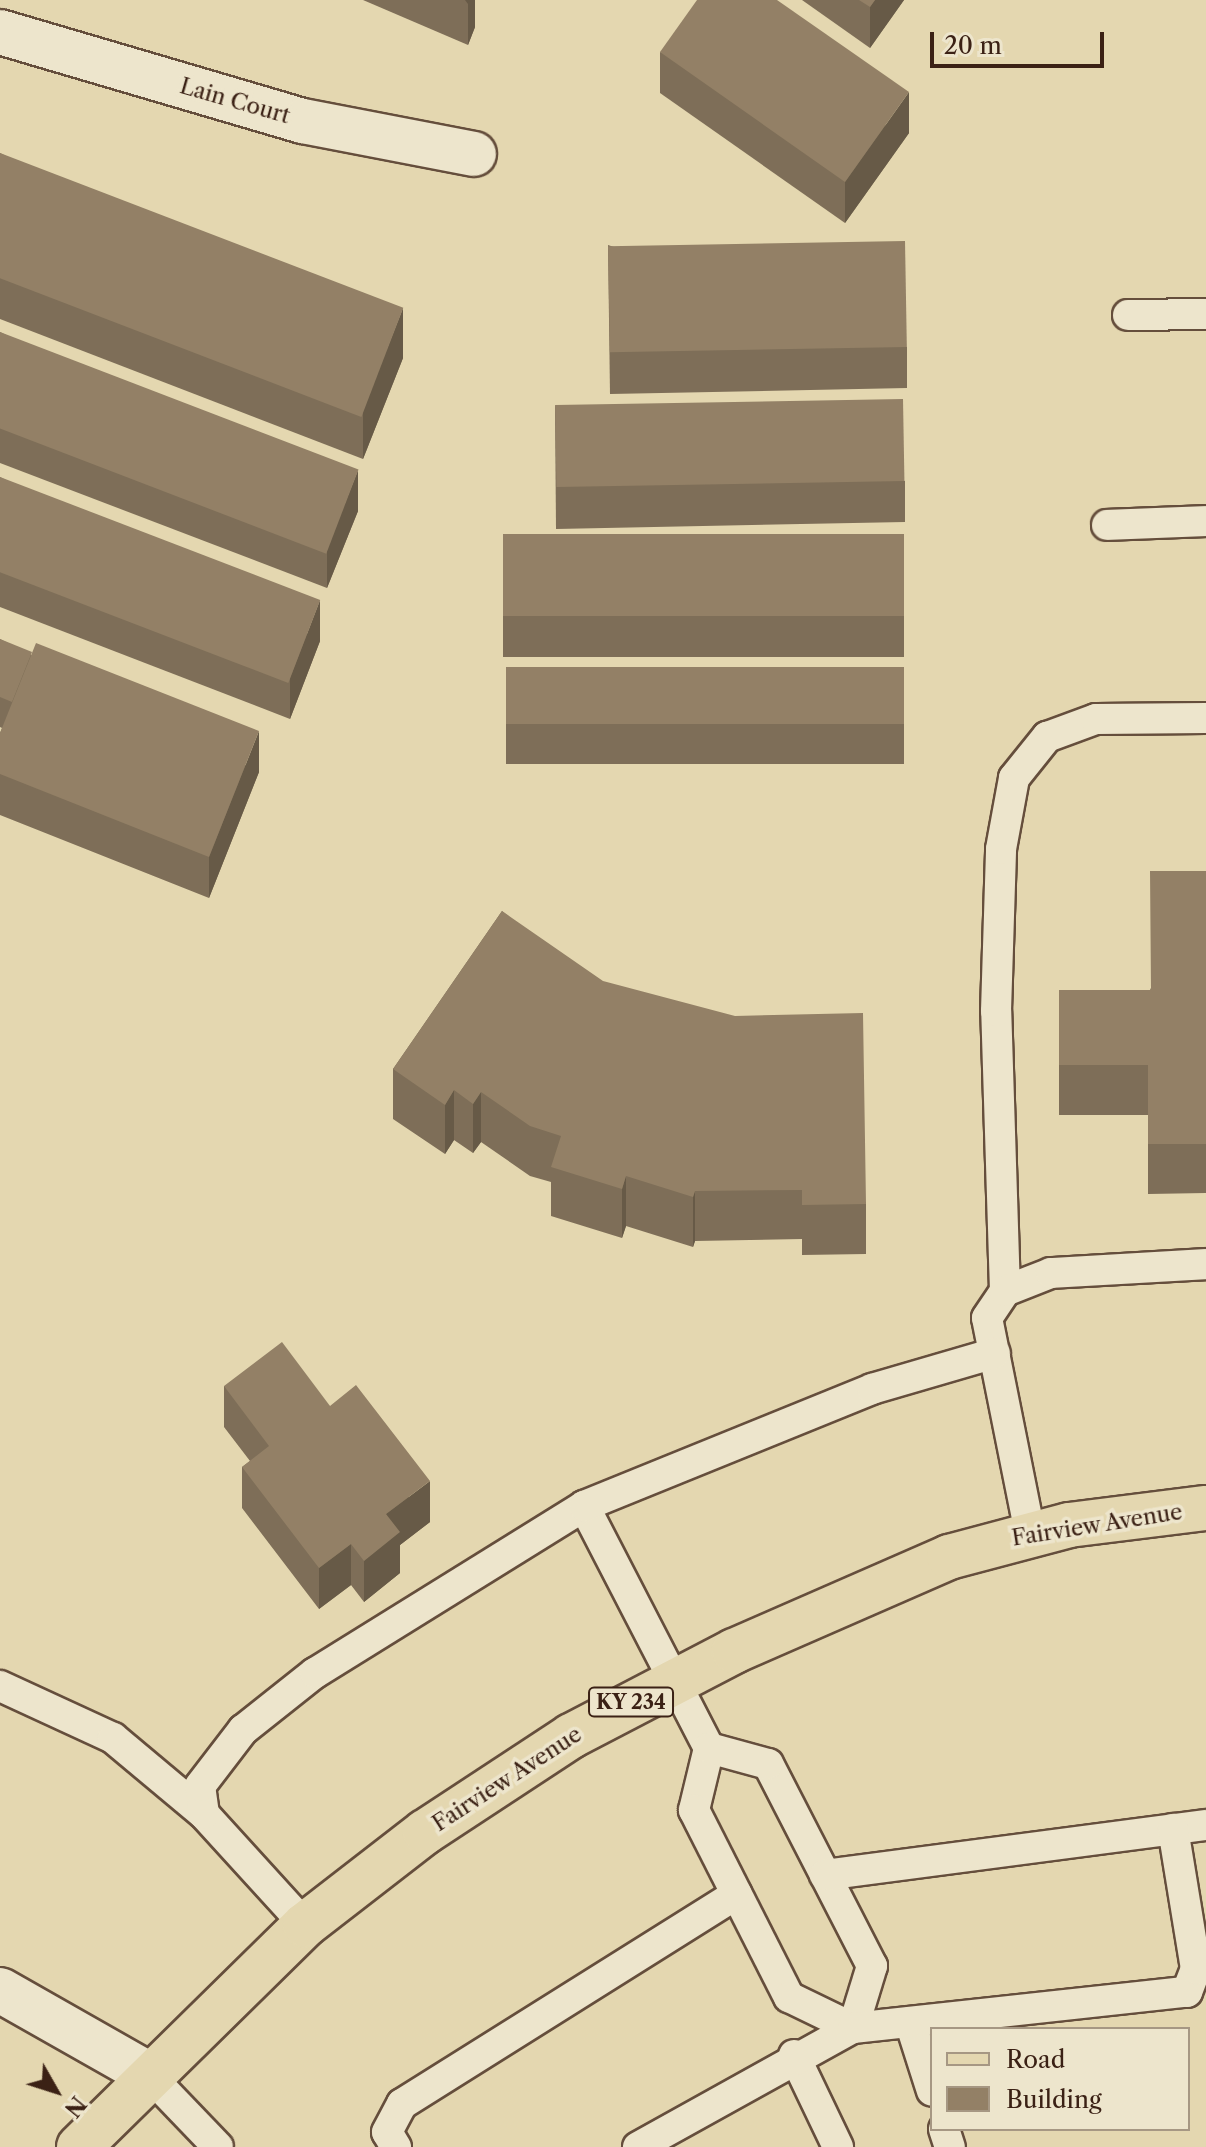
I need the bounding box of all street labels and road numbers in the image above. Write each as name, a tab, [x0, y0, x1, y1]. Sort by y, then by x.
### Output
street label: Lain Court	[177, 73, 293, 129]
street label: Fairview Avenue	[1009, 1498, 1185, 1552]
road number: KY 234	[587, 1686, 675, 1718]
street label: Fairview Avenue	[427, 1721, 587, 1837]

